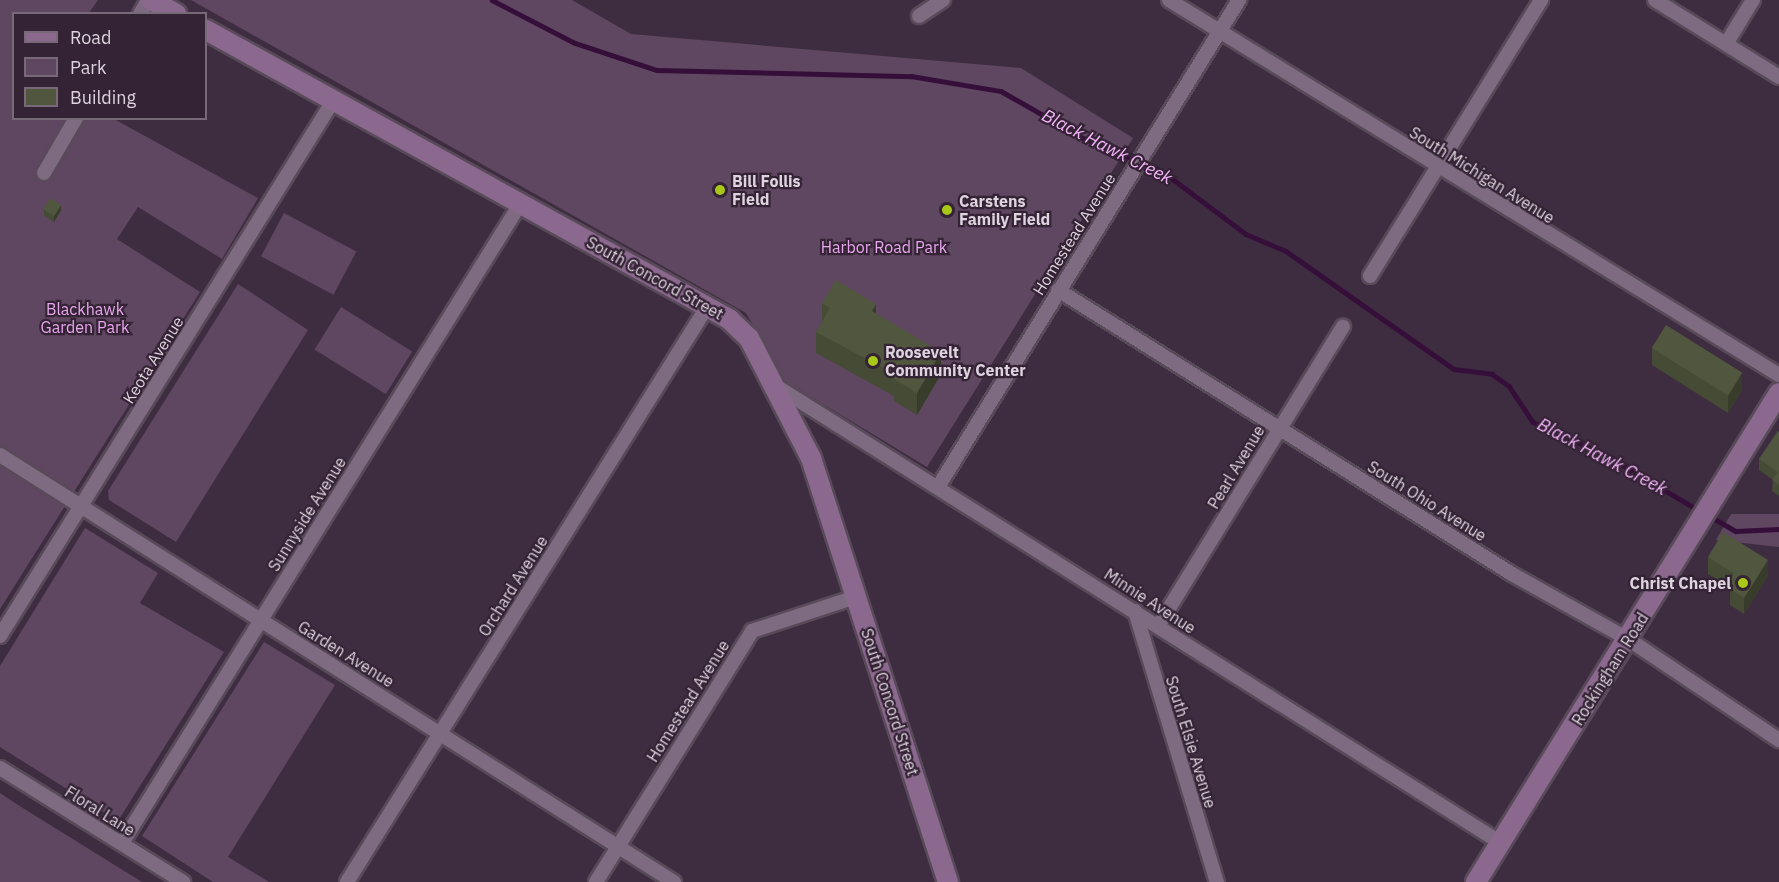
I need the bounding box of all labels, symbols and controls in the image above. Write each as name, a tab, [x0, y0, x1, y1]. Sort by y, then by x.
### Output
legend	[12, 12, 207, 120]
text: Road	[70, 26, 111, 49]
text: Park	[70, 56, 106, 79]
text: Building	[70, 86, 136, 109]
water label: Black Hawk Creek	[1038, 105, 1176, 189]
street label: South Michigan Avenue	[1406, 123, 1558, 227]
street label: Homestead Avenue	[1029, 170, 1119, 298]
place label: Bill Follis Field	[732, 171, 801, 209]
marker: Bill Follis Field	[713, 183, 727, 197]
place label: Carstens Family Field	[959, 191, 1050, 229]
marker: Carstens Family Field	[940, 203, 954, 217]
street label: South Concord Street	[583, 232, 727, 324]
park label: Harbor Road Park	[821, 237, 947, 257]
park label: Blackhawk Garden Park	[41, 299, 129, 337]
street label: Keota Avenue	[119, 313, 187, 407]
place label: Roosevelt Community Center	[885, 342, 1026, 380]
marker: Roosevelt Community Center	[866, 354, 880, 368]
water label: Black Hawk Creek	[1534, 414, 1670, 500]
street label: Pearl Avenue	[1204, 422, 1268, 512]
street label: Sunnyside Avenue	[264, 453, 350, 575]
street label: South Ohio Avenue	[1364, 457, 1490, 545]
street label: Orchard Avenue	[474, 532, 552, 640]
street label: Minnie Avenue	[1101, 564, 1199, 638]
place label: Christ Chapel	[1630, 573, 1731, 593]
marker: Christ Chapel	[1736, 576, 1750, 590]
street label: Rockingham Road	[1568, 609, 1652, 729]
street label: Garden Avenue	[294, 617, 398, 691]
street label: South Concord Street	[857, 626, 923, 778]
street label: Homestead Avenue	[643, 637, 733, 765]
street label: South Elsie Avenue	[1162, 674, 1220, 810]
street label: Floral Lane	[61, 782, 139, 840]

